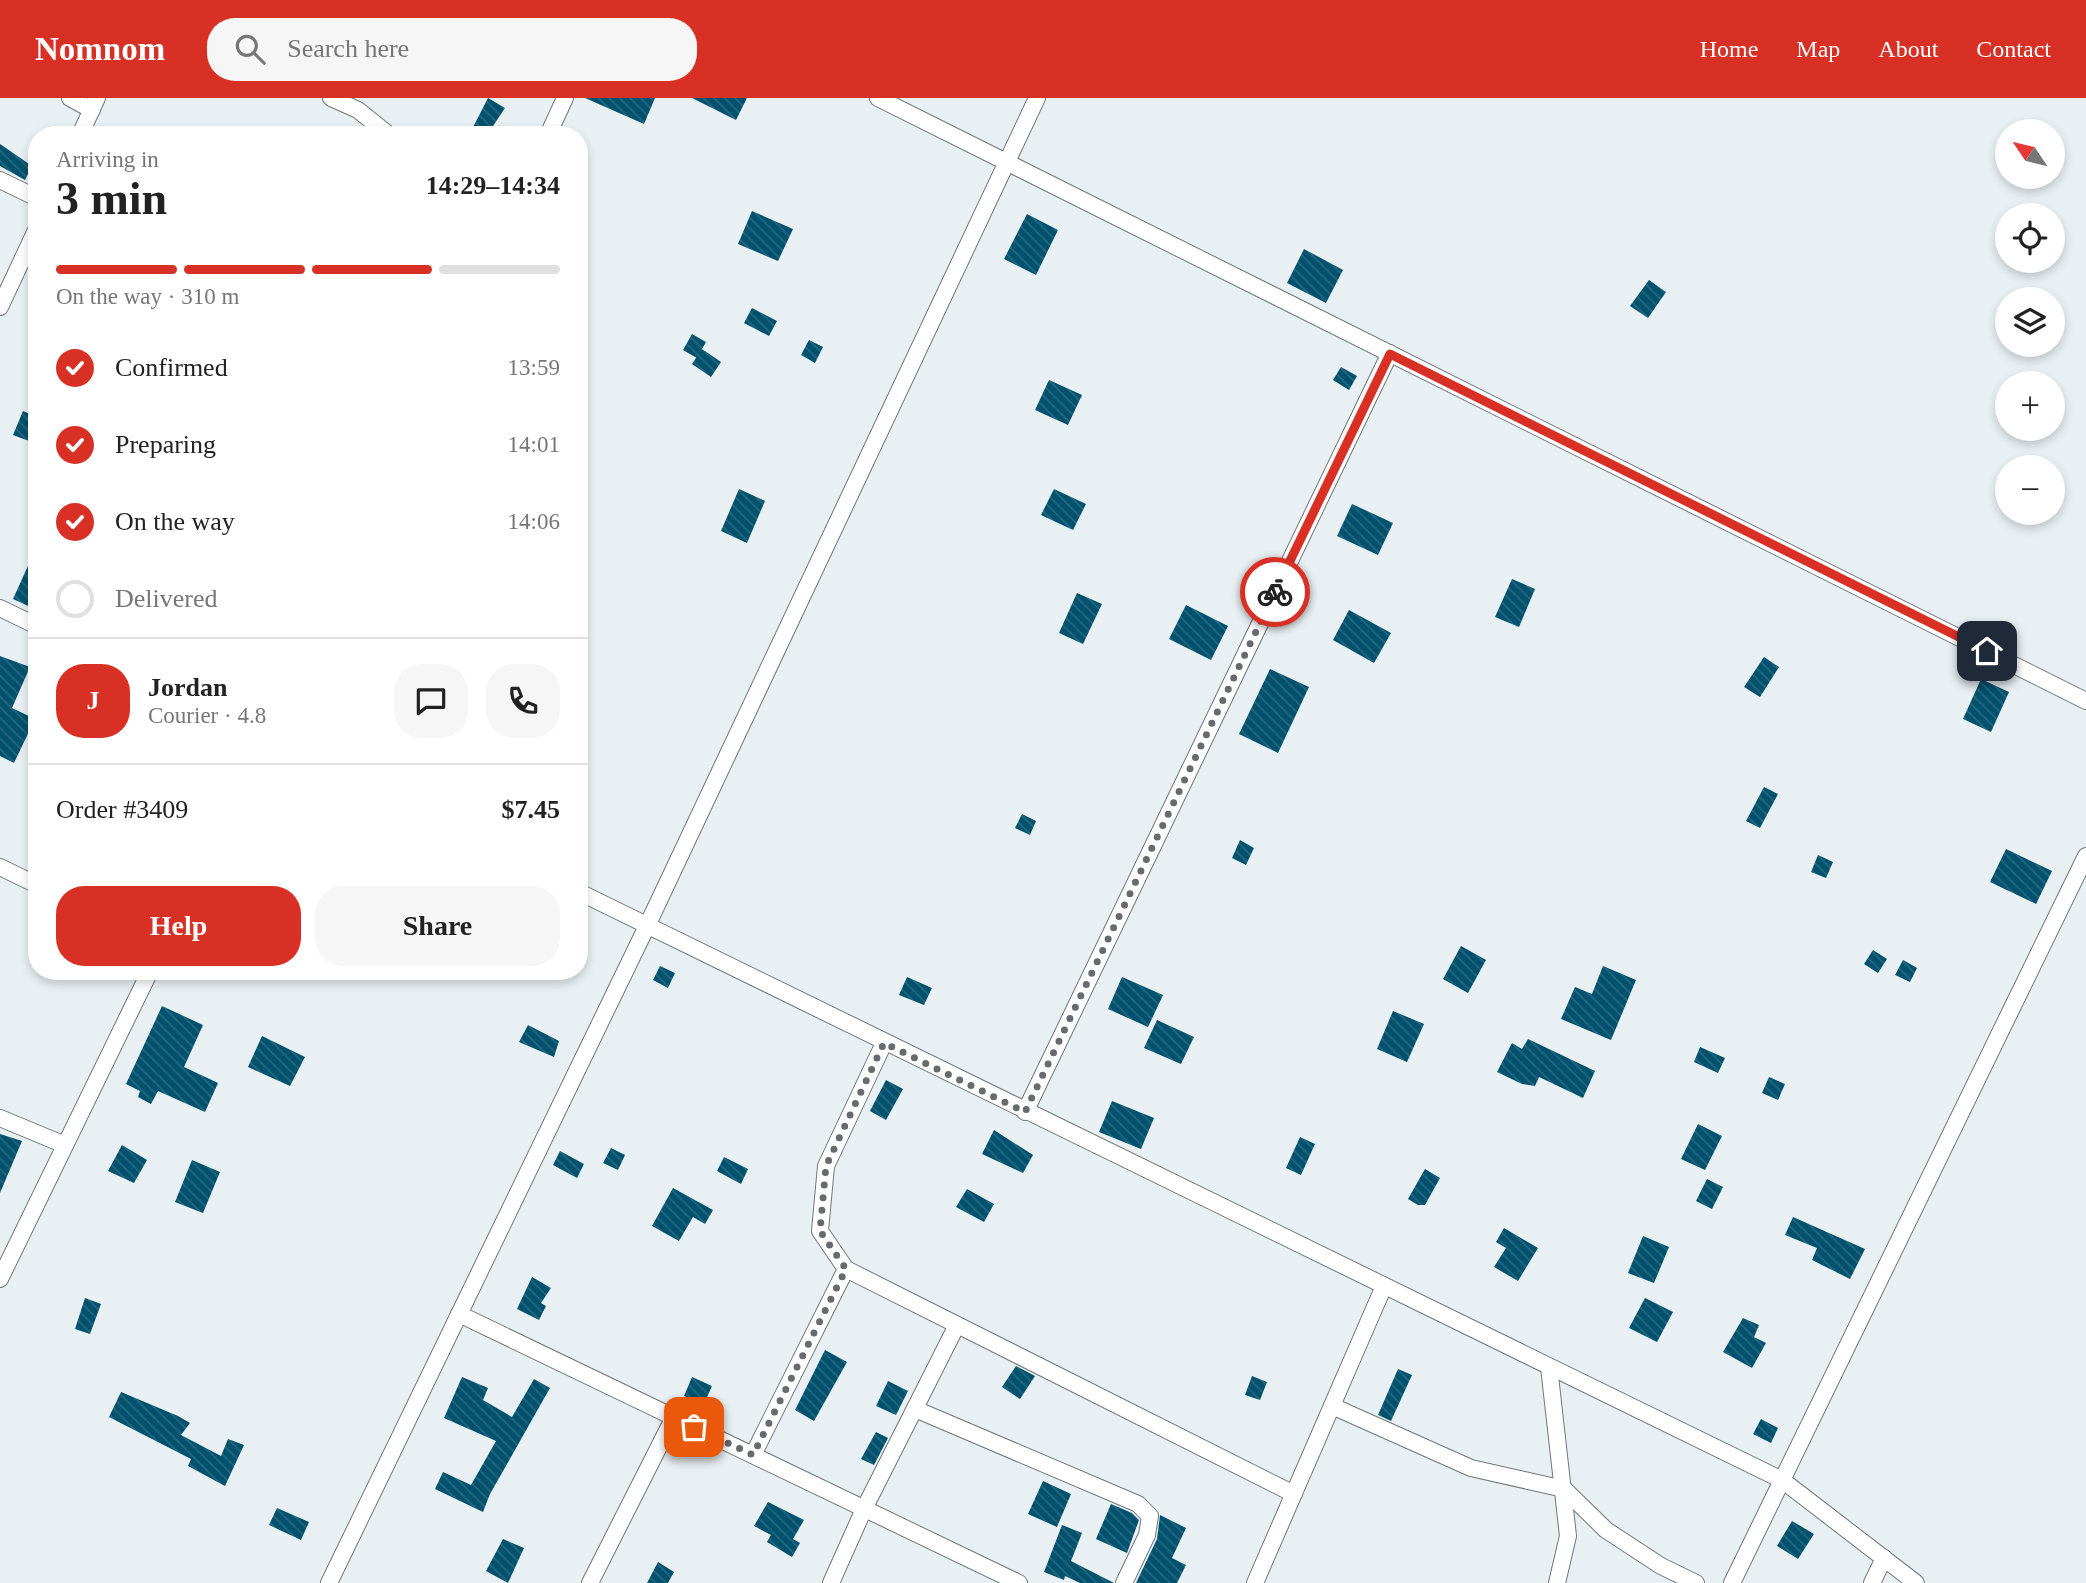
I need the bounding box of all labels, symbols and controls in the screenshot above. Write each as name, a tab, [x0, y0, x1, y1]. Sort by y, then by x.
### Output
search box	[207, 18, 697, 81]
icon: search	[231, 30, 269, 68]
text: Nomnom	[35, 31, 165, 67]
text: Search here	[287, 34, 409, 63]
text: Home	[1700, 36, 1758, 62]
text: Map	[1796, 36, 1840, 62]
text: About	[1878, 36, 1938, 62]
text: Contact	[1976, 36, 2051, 62]
north arrow	[1995, 119, 2065, 189]
map controls	[1995, 119, 2065, 525]
text: Arriving in	[56, 147, 159, 172]
text: 14:29–14:34	[426, 171, 560, 200]
text: 3 min	[56, 173, 167, 224]
button: locate	[1995, 203, 2065, 273]
text: On the way · 310 m	[56, 284, 239, 309]
button: layers	[1995, 287, 2065, 357]
icon: check	[56, 349, 94, 387]
text: Confirmed	[115, 353, 228, 382]
text: 13:59	[508, 355, 560, 380]
button: +	[1995, 371, 2065, 441]
icon: check	[56, 426, 94, 464]
text: Preparing	[115, 430, 216, 459]
text: 14:01	[508, 432, 560, 457]
button: −	[1995, 455, 2065, 525]
icon: check	[56, 503, 94, 541]
text: On the way	[115, 507, 235, 536]
text: 14:06	[508, 509, 560, 534]
courier	[1240, 557, 1310, 627]
icon: bike	[1256, 573, 1294, 611]
text: Delivered	[115, 584, 218, 613]
pin	[1957, 621, 2017, 681]
icon: home	[1968, 632, 2006, 670]
button: chat	[394, 664, 468, 738]
button: phone	[486, 664, 560, 738]
text: Jordan	[148, 673, 227, 702]
text: J	[87, 686, 100, 715]
text: Courier · 4.8	[148, 703, 266, 728]
text: Order #3409	[56, 795, 188, 824]
text: $7.45	[502, 795, 560, 824]
button: Help	[56, 886, 301, 966]
button: Share	[315, 886, 560, 966]
pin	[664, 1397, 724, 1457]
icon: bag	[675, 1408, 713, 1446]

